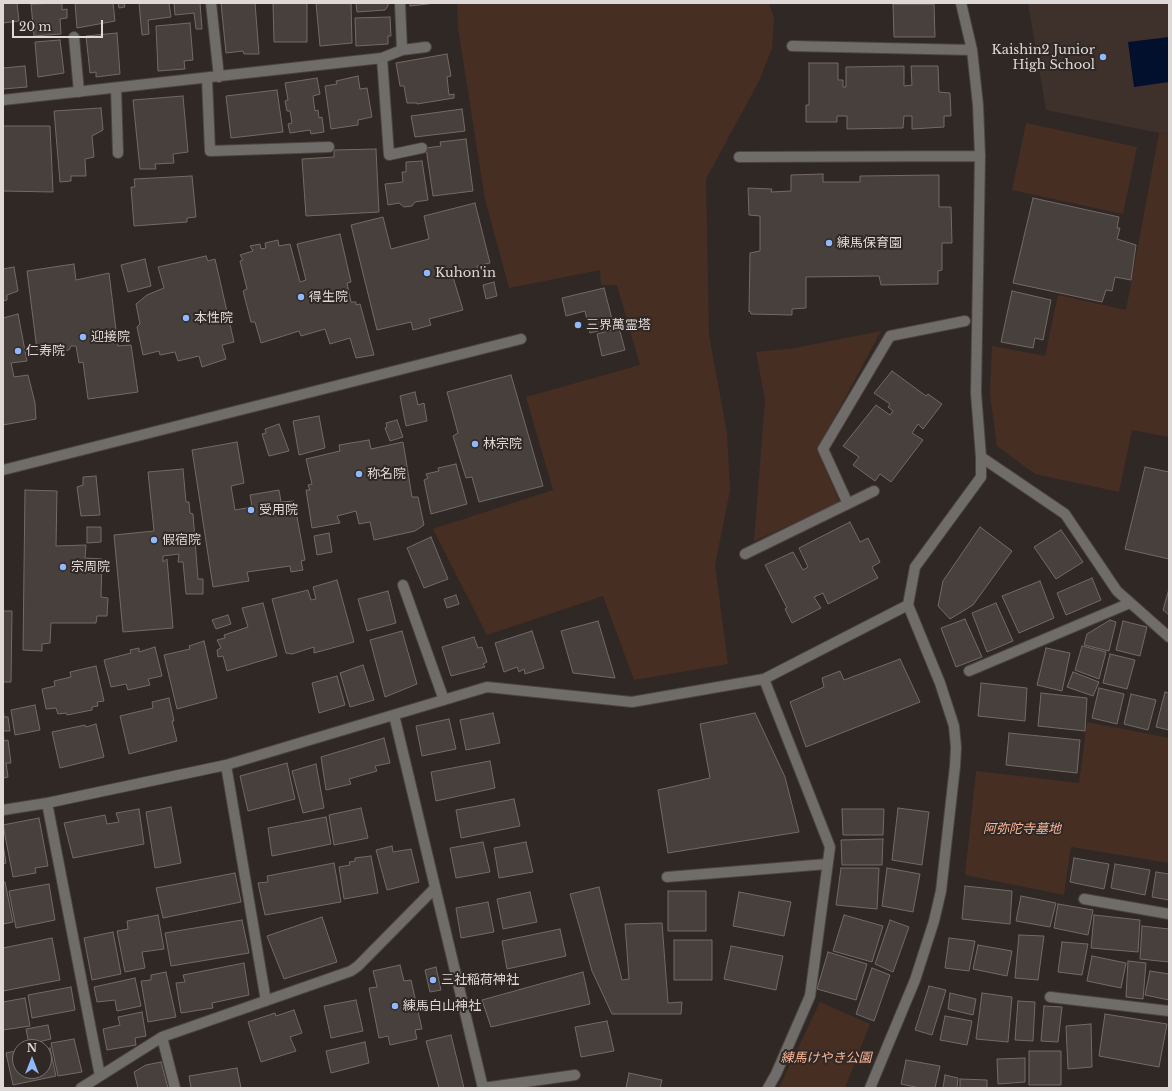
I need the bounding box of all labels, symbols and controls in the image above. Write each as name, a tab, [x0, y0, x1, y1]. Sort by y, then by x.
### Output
scale bar	[14, 12, 105, 38]
text: 20 m	[19, 19, 51, 34]
place label: Kaishin2 Junior High School	[992, 42, 1095, 73]
marker: Kaishin2 Junior High School	[1098, 52, 1108, 62]
place label: 練馬保育園	[837, 235, 902, 251]
marker: 練馬保育園	[824, 238, 834, 248]
place label: Kuhon'in	[435, 265, 496, 281]
marker: Kuhon'in	[422, 268, 432, 278]
place label: 得生院	[309, 289, 348, 305]
marker: 得生院	[296, 292, 306, 302]
place label: 本性院	[194, 310, 233, 326]
marker: 本性院	[181, 313, 191, 323]
place label: 三界萬霊塔	[586, 317, 651, 333]
marker: 三界萬霊塔	[573, 320, 583, 330]
place label: 迎接院	[91, 329, 130, 345]
marker: 迎接院	[78, 332, 88, 342]
place label: 仁寿院	[26, 343, 65, 359]
marker: 仁寿院	[13, 346, 23, 356]
place label: 林宗院	[483, 436, 522, 452]
marker: 林宗院	[470, 439, 480, 449]
place label: 称名院	[367, 466, 406, 482]
marker: 称名院	[354, 469, 364, 479]
place label: 受用院	[259, 502, 298, 518]
marker: 受用院	[246, 505, 256, 515]
place label: 假宿院	[162, 532, 201, 548]
marker: 假宿院	[149, 535, 159, 545]
place label: 宗周院	[71, 559, 110, 575]
marker: 宗周院	[58, 562, 68, 572]
park label: 阿弥陀寺墓地	[983, 821, 1061, 837]
place label: 三社稲荷神社	[441, 972, 519, 988]
marker: 三社稲荷神社	[428, 975, 438, 985]
place label: 練馬白山神社	[403, 998, 481, 1014]
marker: 練馬白山神社	[390, 1001, 400, 1011]
north arrow	[12, 1039, 52, 1079]
text: N	[27, 1041, 37, 1055]
park label: 練馬けやき公園	[781, 1050, 871, 1066]

